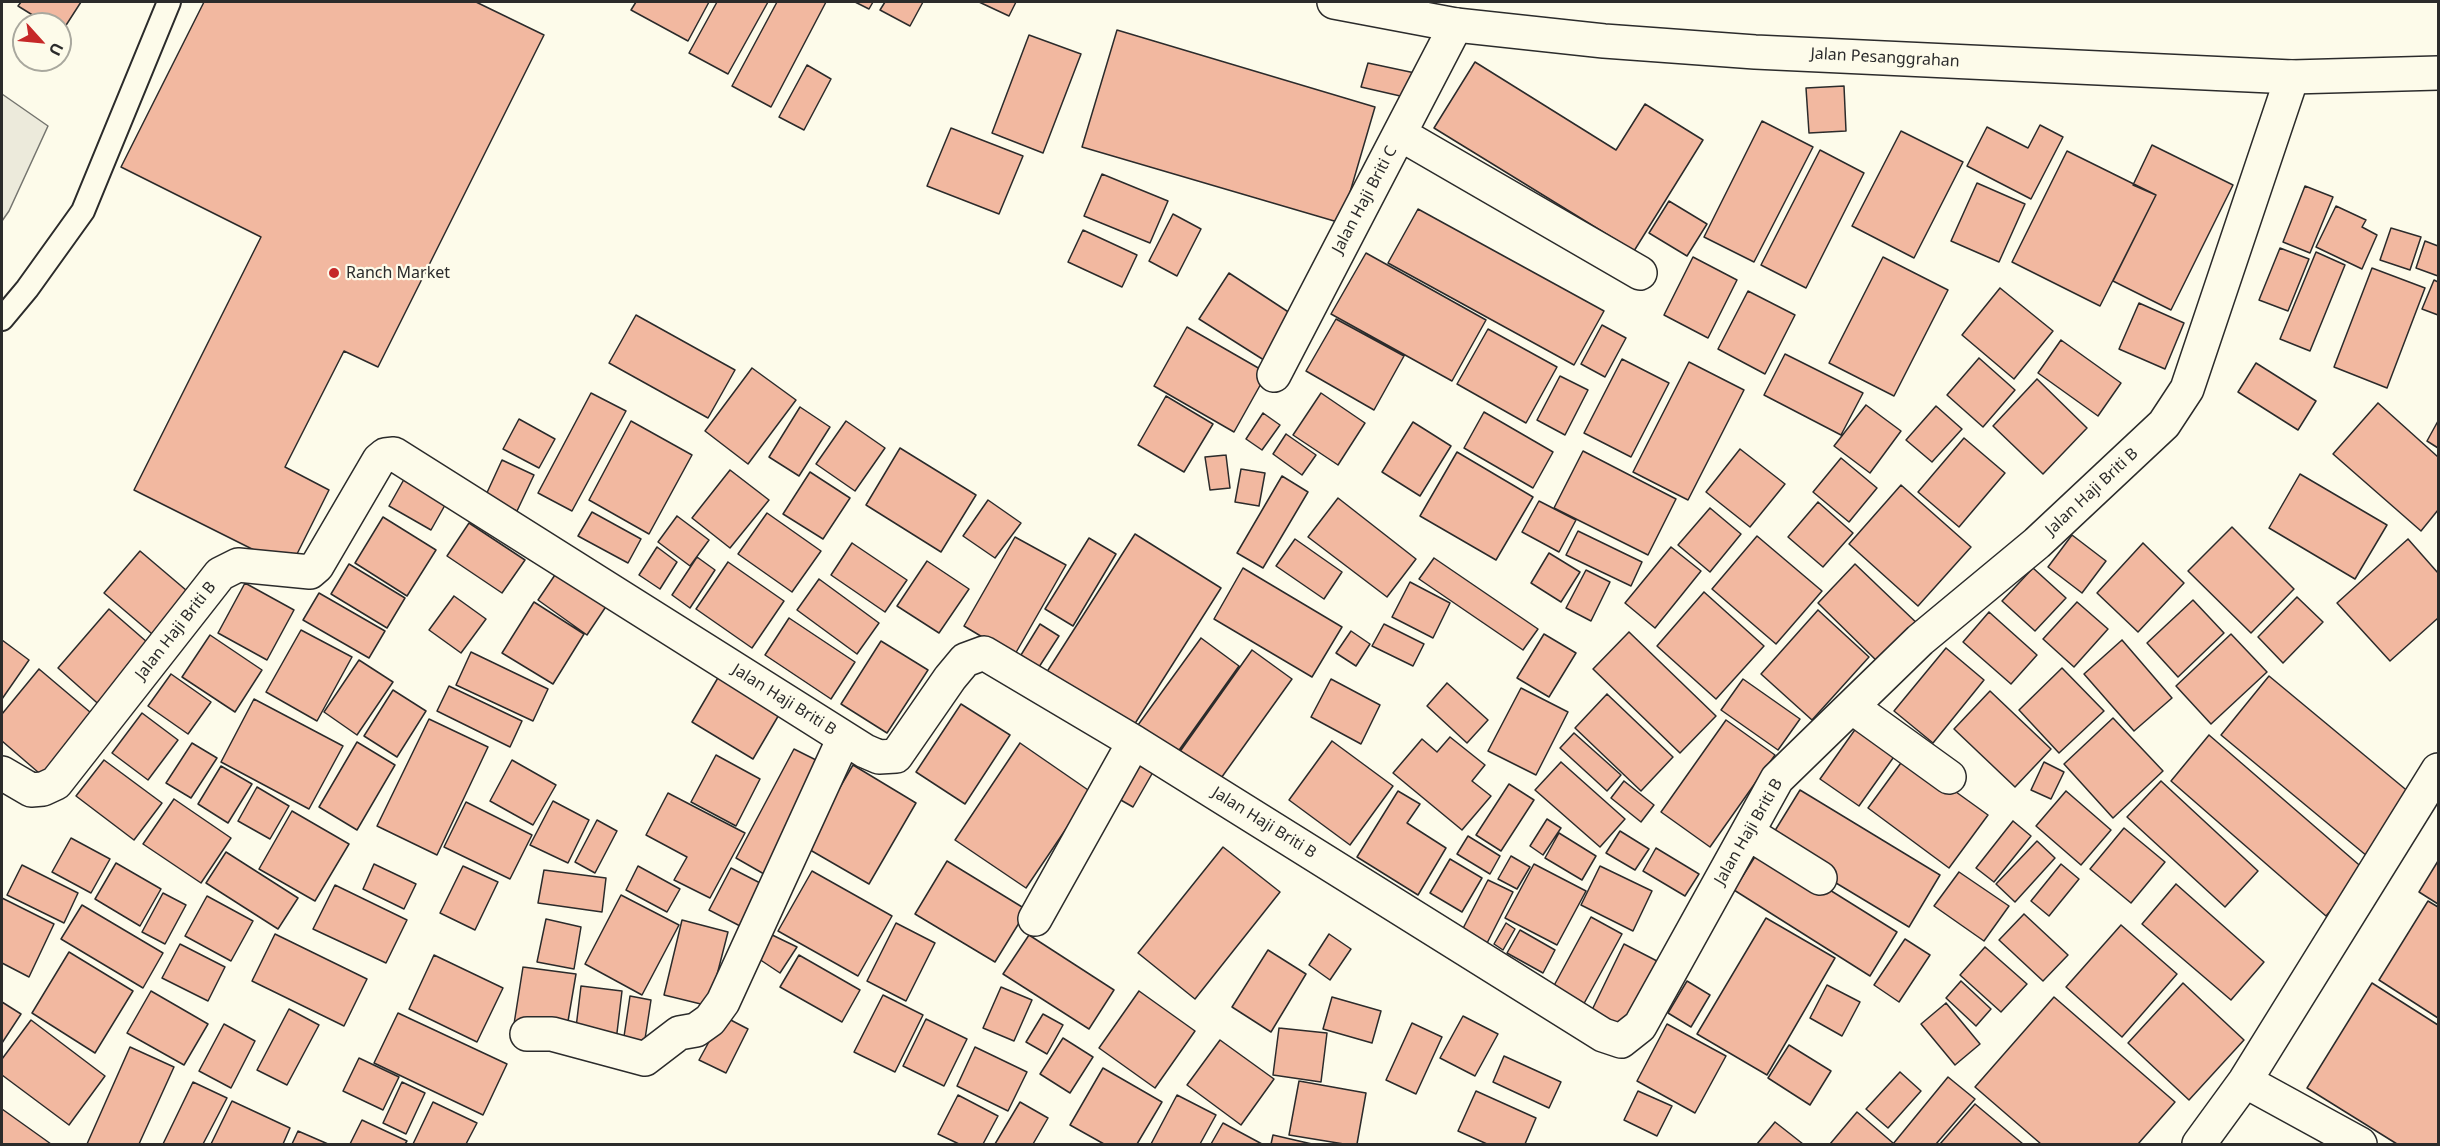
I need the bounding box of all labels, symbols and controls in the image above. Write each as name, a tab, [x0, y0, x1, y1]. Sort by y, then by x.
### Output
north arrow	[12, 12, 72, 72]
text: U	[44, 39, 69, 60]
street label: Jalan Pesanggrahan	[1810, 45, 1960, 71]
street label: Jalan Haji Briti C	[1329, 143, 1401, 257]
place label: Ranch Market	[346, 263, 450, 283]
marker: Ranch Market	[327, 266, 341, 280]
street label: Jalan Haji Briti B	[2042, 444, 2142, 540]
street label: Jalan Haji Briti B	[132, 578, 220, 684]
street label: Jalan Haji Briti B	[728, 660, 840, 740]
street label: Jalan Haji Briti B	[1711, 776, 1787, 888]
street label: Jalan Haji Briti B	[1208, 783, 1320, 863]

